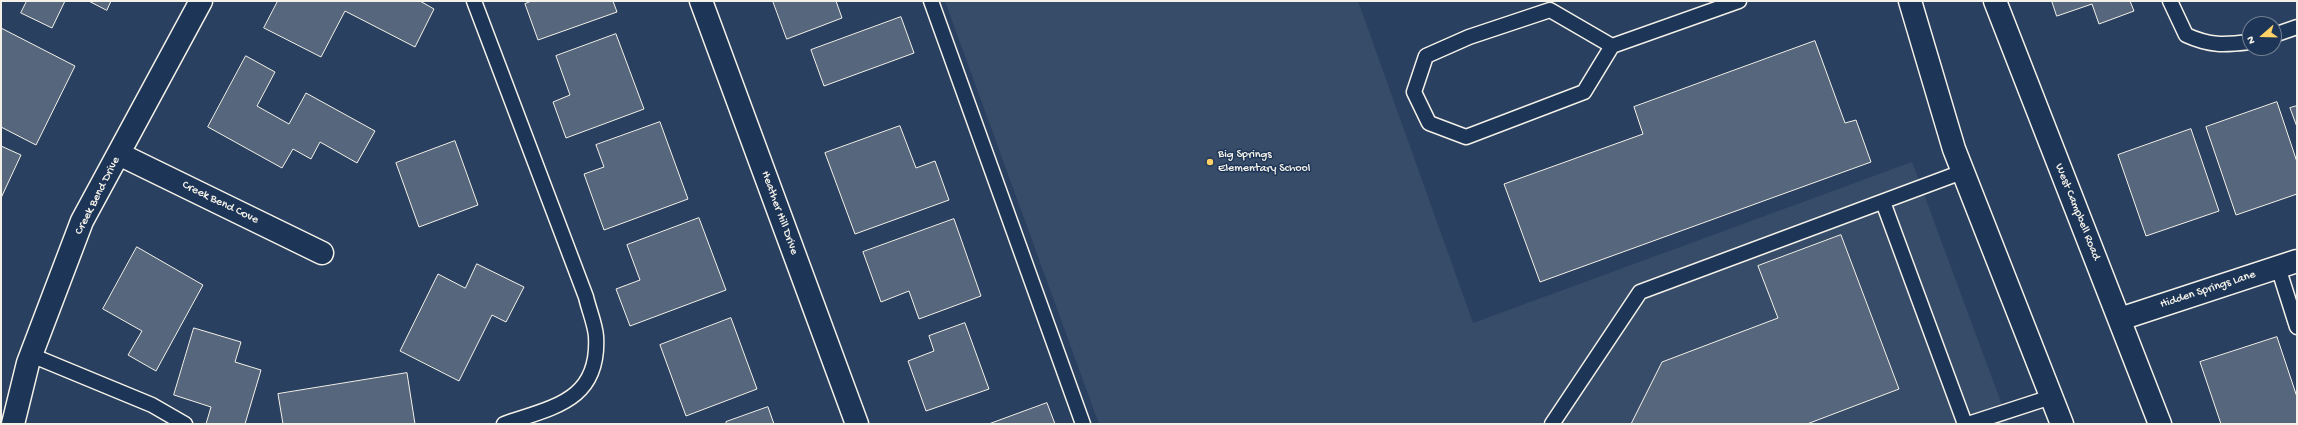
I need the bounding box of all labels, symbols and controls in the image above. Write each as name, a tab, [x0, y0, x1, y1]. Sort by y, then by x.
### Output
north arrow	[2242, 16, 2282, 56]
text: N	[2245, 34, 2259, 45]
place label: Big Springs Elementary School	[1218, 148, 1310, 176]
street label: Creek Bend Drive	[72, 155, 124, 237]
marker: Big Springs Elementary School	[1205, 157, 1215, 167]
street label: West Campbell Road	[2051, 162, 2103, 262]
street label: Heather Hill Drive	[757, 169, 801, 257]
street label: Creek Bend Cove	[179, 178, 261, 228]
street label: Hidden Springs Lane	[2159, 268, 2257, 312]

